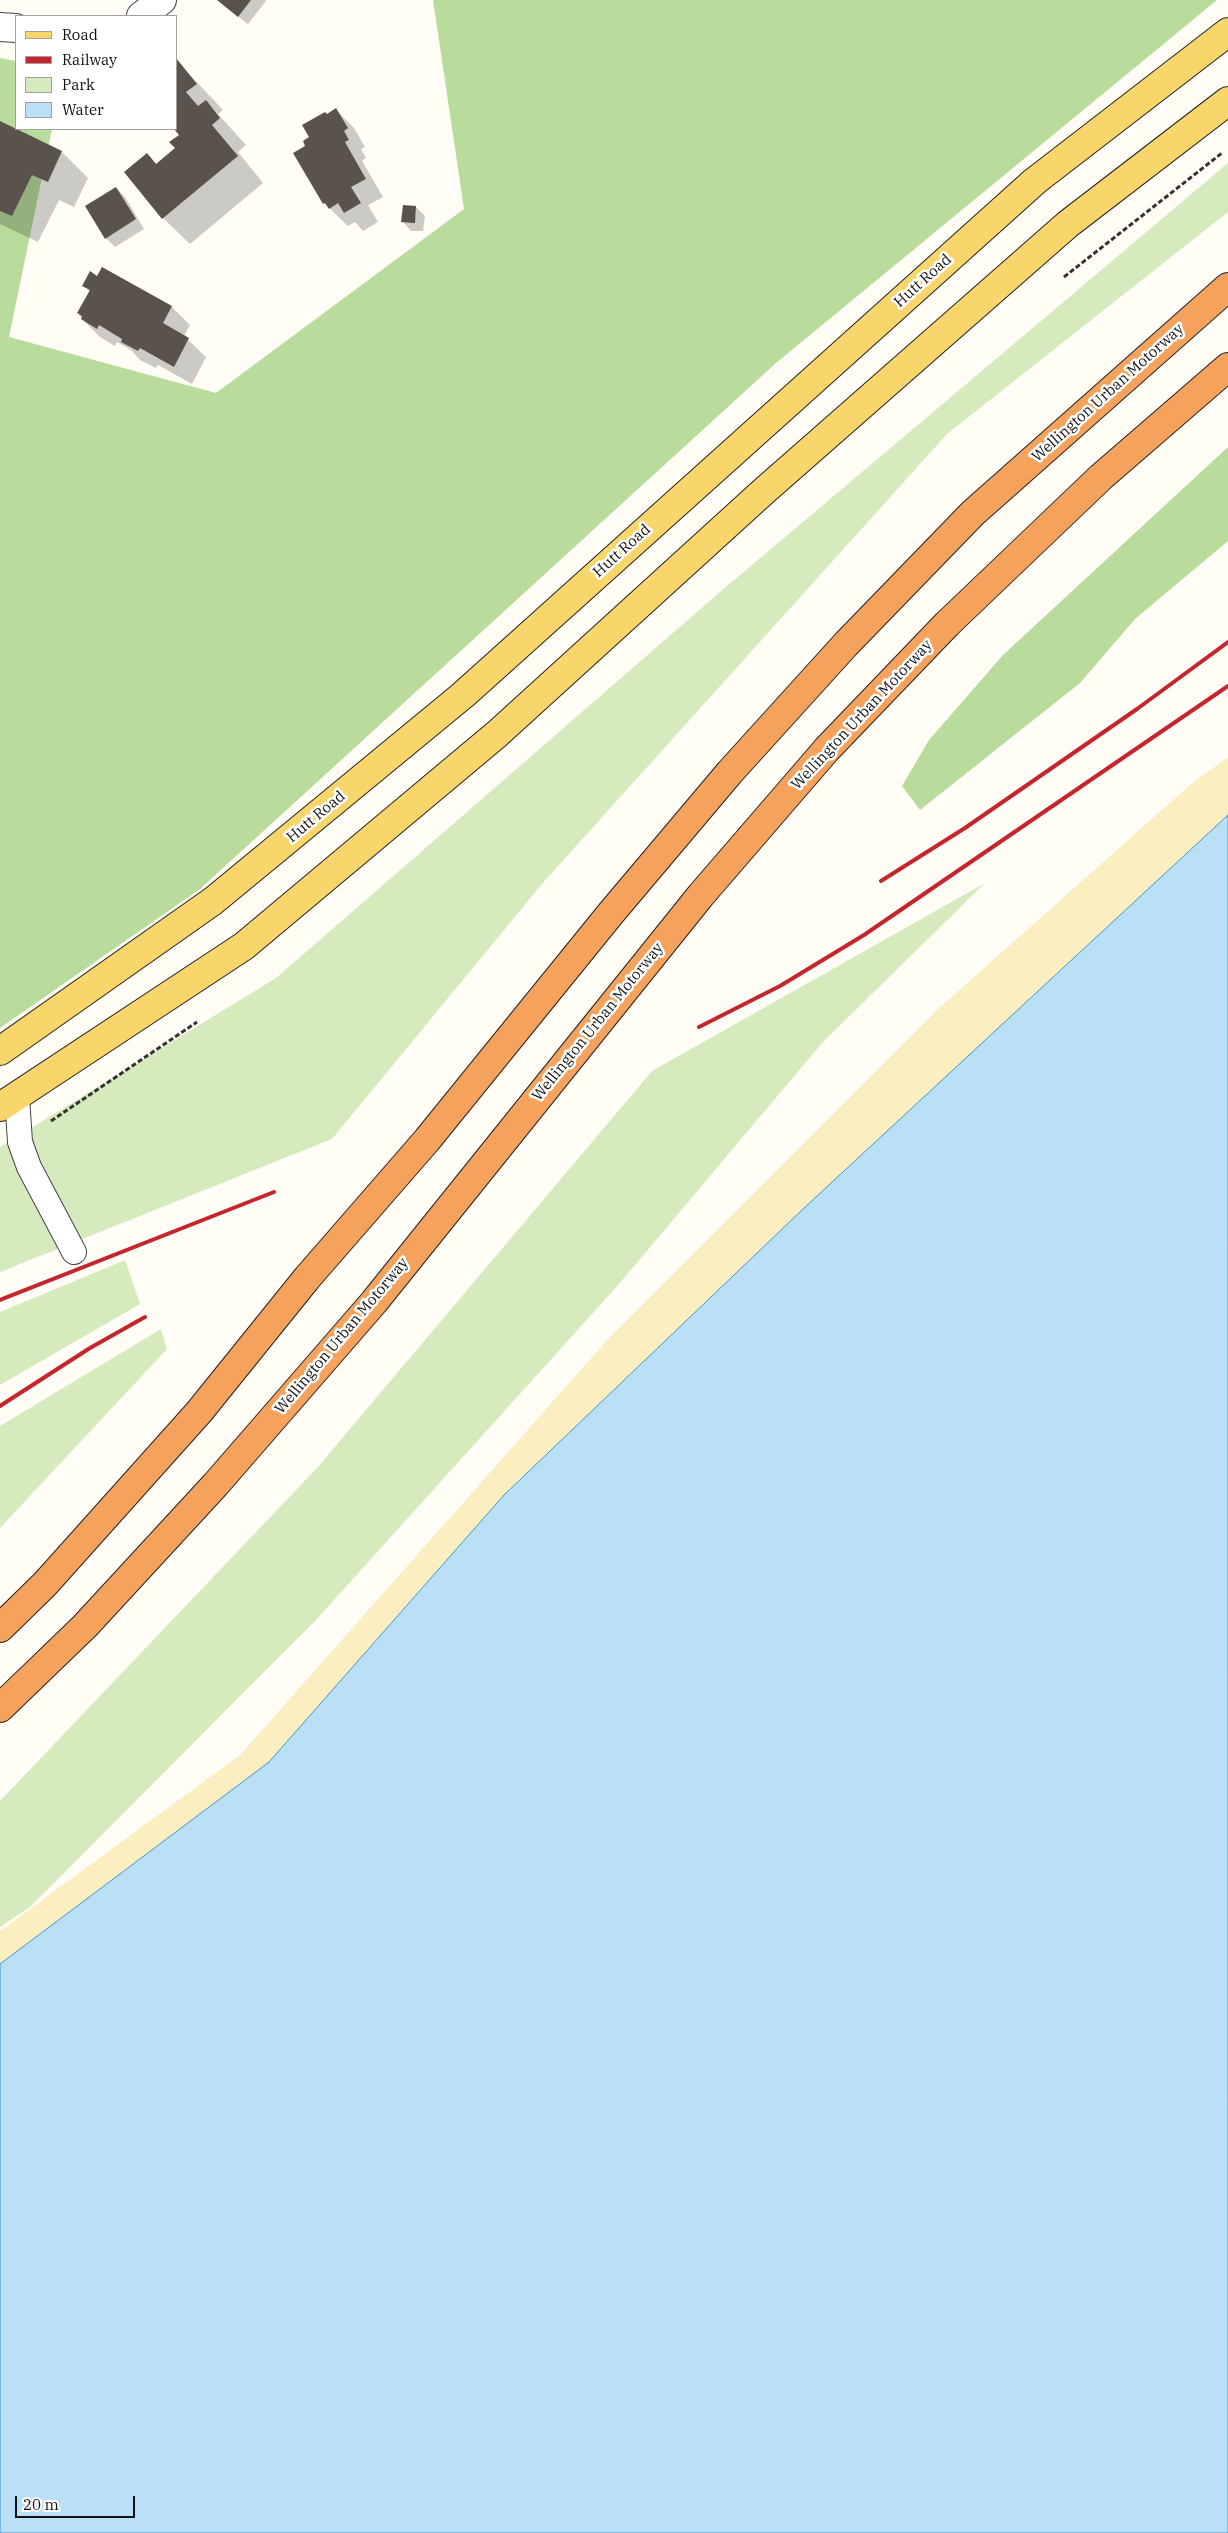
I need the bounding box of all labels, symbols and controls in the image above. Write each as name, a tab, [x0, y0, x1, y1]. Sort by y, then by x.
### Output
legend	[15, 15, 178, 130]
text: Road	[62, 25, 98, 44]
text: Railway	[62, 50, 117, 69]
text: Park	[62, 75, 95, 94]
text: Water	[62, 100, 104, 119]
street label: Hutt Road	[891, 251, 955, 311]
street label: Wellington Urban Motorway	[1028, 320, 1188, 466]
street label: Hutt Road	[590, 521, 654, 581]
street label: Wellington Urban Motorway	[788, 636, 936, 794]
street label: Hutt Road	[283, 787, 349, 847]
street label: Wellington Urban Motorway	[529, 939, 667, 1105]
street label: Wellington Urban Motorway	[271, 1254, 413, 1418]
scale bar	[18, 2486, 138, 2518]
text: 20 m	[23, 2495, 59, 2514]

